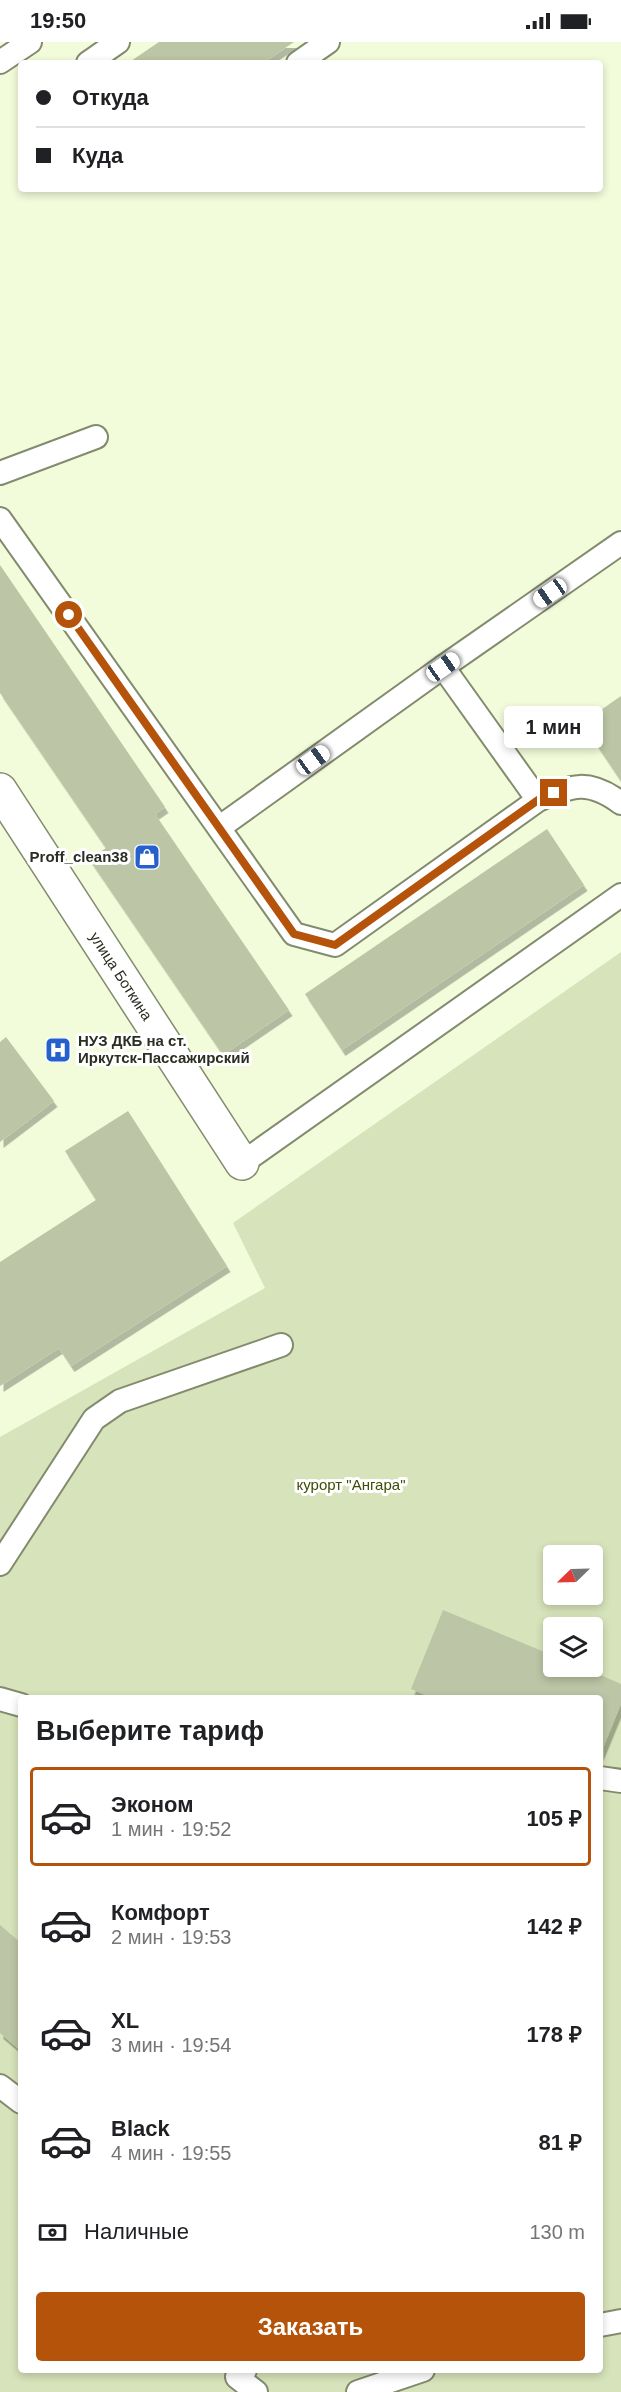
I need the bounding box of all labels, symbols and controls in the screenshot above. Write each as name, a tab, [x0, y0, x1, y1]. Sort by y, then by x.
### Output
text: 19:50	[30, 8, 86, 33]
text: Откуда	[72, 85, 149, 110]
text: Куда	[72, 143, 123, 168]
car	[530, 575, 570, 611]
route start	[55, 601, 82, 628]
car	[423, 649, 463, 685]
callout: 1 мин	[504, 706, 604, 748]
text: 1 мин	[526, 716, 581, 738]
car	[293, 742, 333, 778]
route end	[540, 779, 567, 806]
shop icon: Proff_clean38	[132, 842, 162, 872]
place label: Proff_clean38	[30, 848, 128, 865]
street label: улица Боткина	[86, 929, 156, 1024]
place label: НУЗ ДКБ на ст. Иркутск-Пассажирский	[78, 1032, 250, 1066]
hospital icon: НУЗ ДКБ на ст. Иркутск-Пассажирский	[43, 1035, 73, 1065]
park label: курорт "Ангара"	[297, 1476, 405, 1493]
north arrow	[543, 1545, 603, 1605]
map controls	[543, 1545, 603, 1677]
button: layers	[543, 1617, 603, 1677]
text: Выберите тариф	[36, 1716, 264, 1746]
icon: car	[39, 1790, 93, 1844]
text: Эконом	[111, 1792, 194, 1817]
text: 105 ₽	[526, 1806, 582, 1831]
text: 1 мин · 19:52	[111, 1818, 231, 1840]
icon: car	[39, 1898, 93, 1952]
text: Комфорт	[111, 1900, 210, 1925]
text: 142 ₽	[526, 1914, 582, 1939]
text: 2 мин · 19:53	[111, 1926, 231, 1948]
icon: car	[39, 2006, 93, 2060]
text: XL	[111, 2008, 139, 2033]
text: 178 ₽	[526, 2022, 582, 2047]
text: 3 мин · 19:54	[111, 2034, 231, 2056]
icon: car	[39, 2114, 93, 2168]
text: Black	[111, 2116, 170, 2141]
text: 81 ₽	[539, 2130, 582, 2155]
text: 4 мин · 19:55	[111, 2142, 231, 2164]
icon: cash	[36, 2216, 69, 2249]
text: Наличные	[84, 2219, 189, 2244]
text: 130 m	[529, 2221, 585, 2243]
button: Заказать	[36, 2292, 585, 2361]

